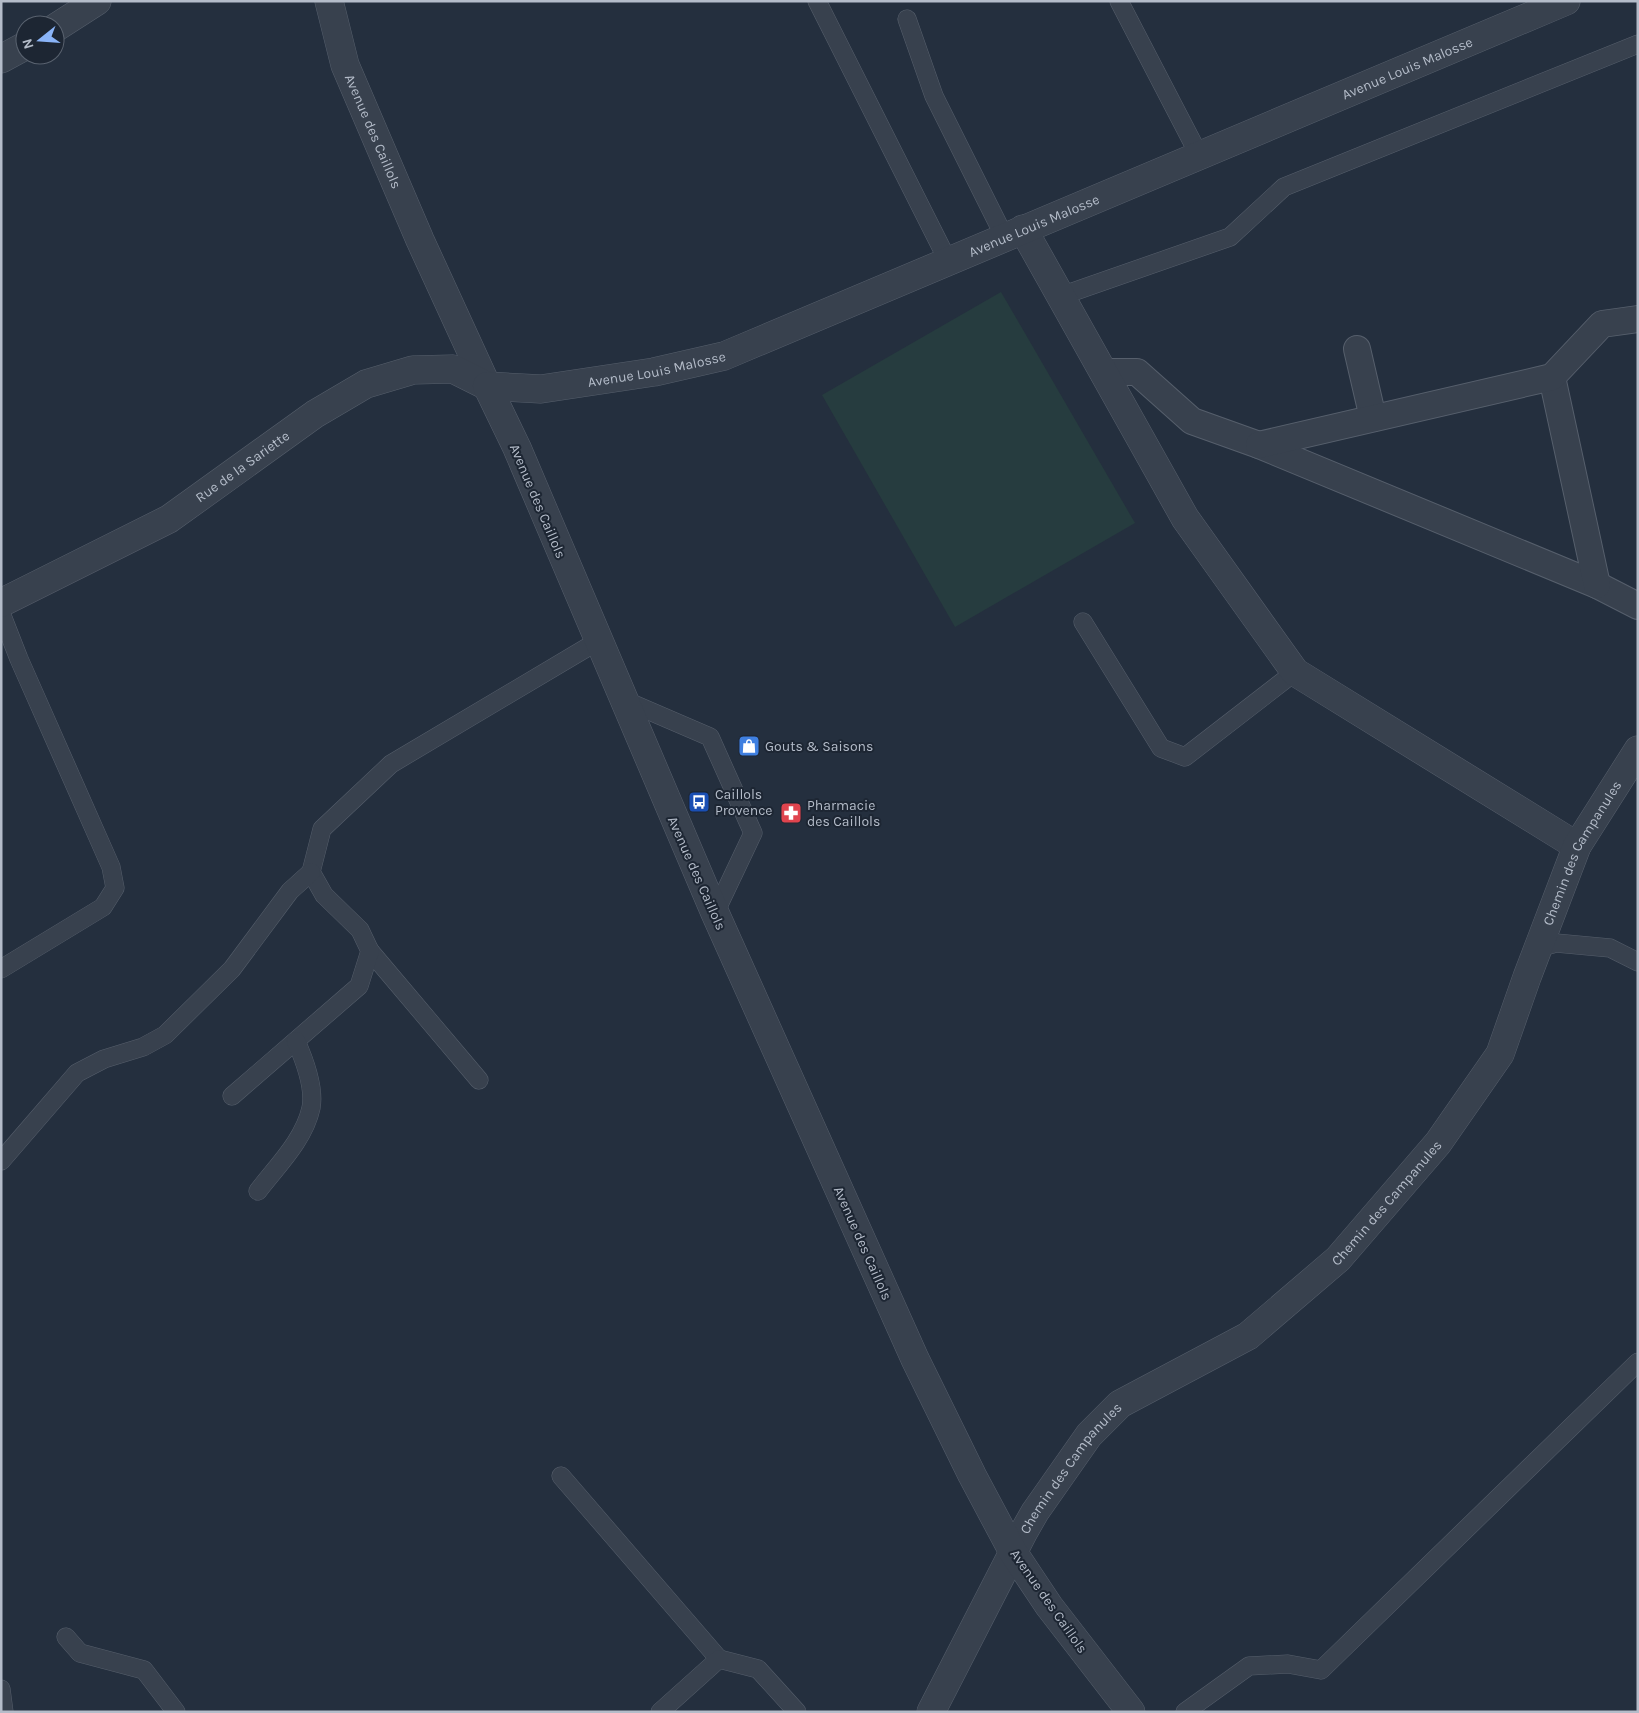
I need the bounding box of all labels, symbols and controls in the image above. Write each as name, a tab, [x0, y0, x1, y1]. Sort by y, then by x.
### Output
north arrow	[15, 15, 65, 65]
street label: Avenue Louis Malosse	[1339, 33, 1475, 103]
text: N	[18, 36, 38, 51]
street label: Avenue des Caillols	[341, 72, 405, 191]
street label: Avenue Louis Malosse	[966, 191, 1102, 261]
street label: Avenue Louis Malosse	[587, 348, 727, 391]
street label: Rue de la Sariette	[192, 427, 293, 506]
street label: Avenue des Caillols	[506, 441, 569, 561]
shop icon: Gouts & Saisons	[737, 734, 761, 758]
place label: Gouts & Saisons	[765, 738, 873, 755]
street label: Chemin des Campanules	[1539, 778, 1625, 928]
place label: Caillols Provence	[715, 786, 773, 819]
bus stop icon: Caillols Provence	[687, 790, 711, 814]
place label: Pharmacie des Caillols	[807, 797, 880, 830]
pharmacy icon: Pharmacie des Caillols	[779, 801, 803, 825]
street label: Avenue des Caillols	[664, 814, 729, 933]
street label: Chemin des Campanules	[1328, 1137, 1446, 1270]
street label: Avenue des Caillols	[830, 1184, 895, 1303]
street label: Chemin des Campanules	[1016, 1399, 1126, 1537]
street label: Avenue des Caillols	[1006, 1546, 1091, 1656]

